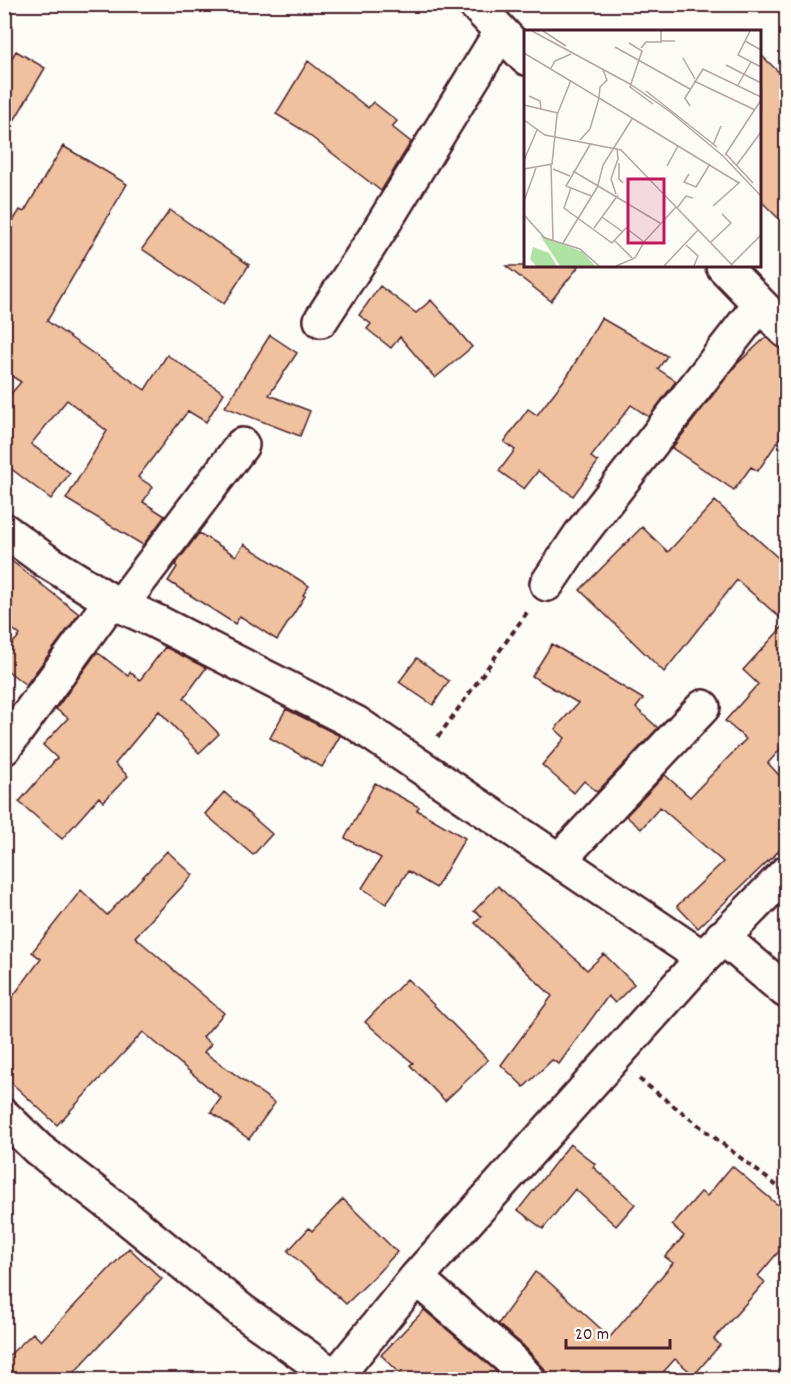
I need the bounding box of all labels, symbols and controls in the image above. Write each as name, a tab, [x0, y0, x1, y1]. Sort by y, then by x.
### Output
inset map	[524, 30, 761, 267]
scale bar	[566, 1312, 670, 1350]
text: 20 m	[575, 1323, 609, 1348]

